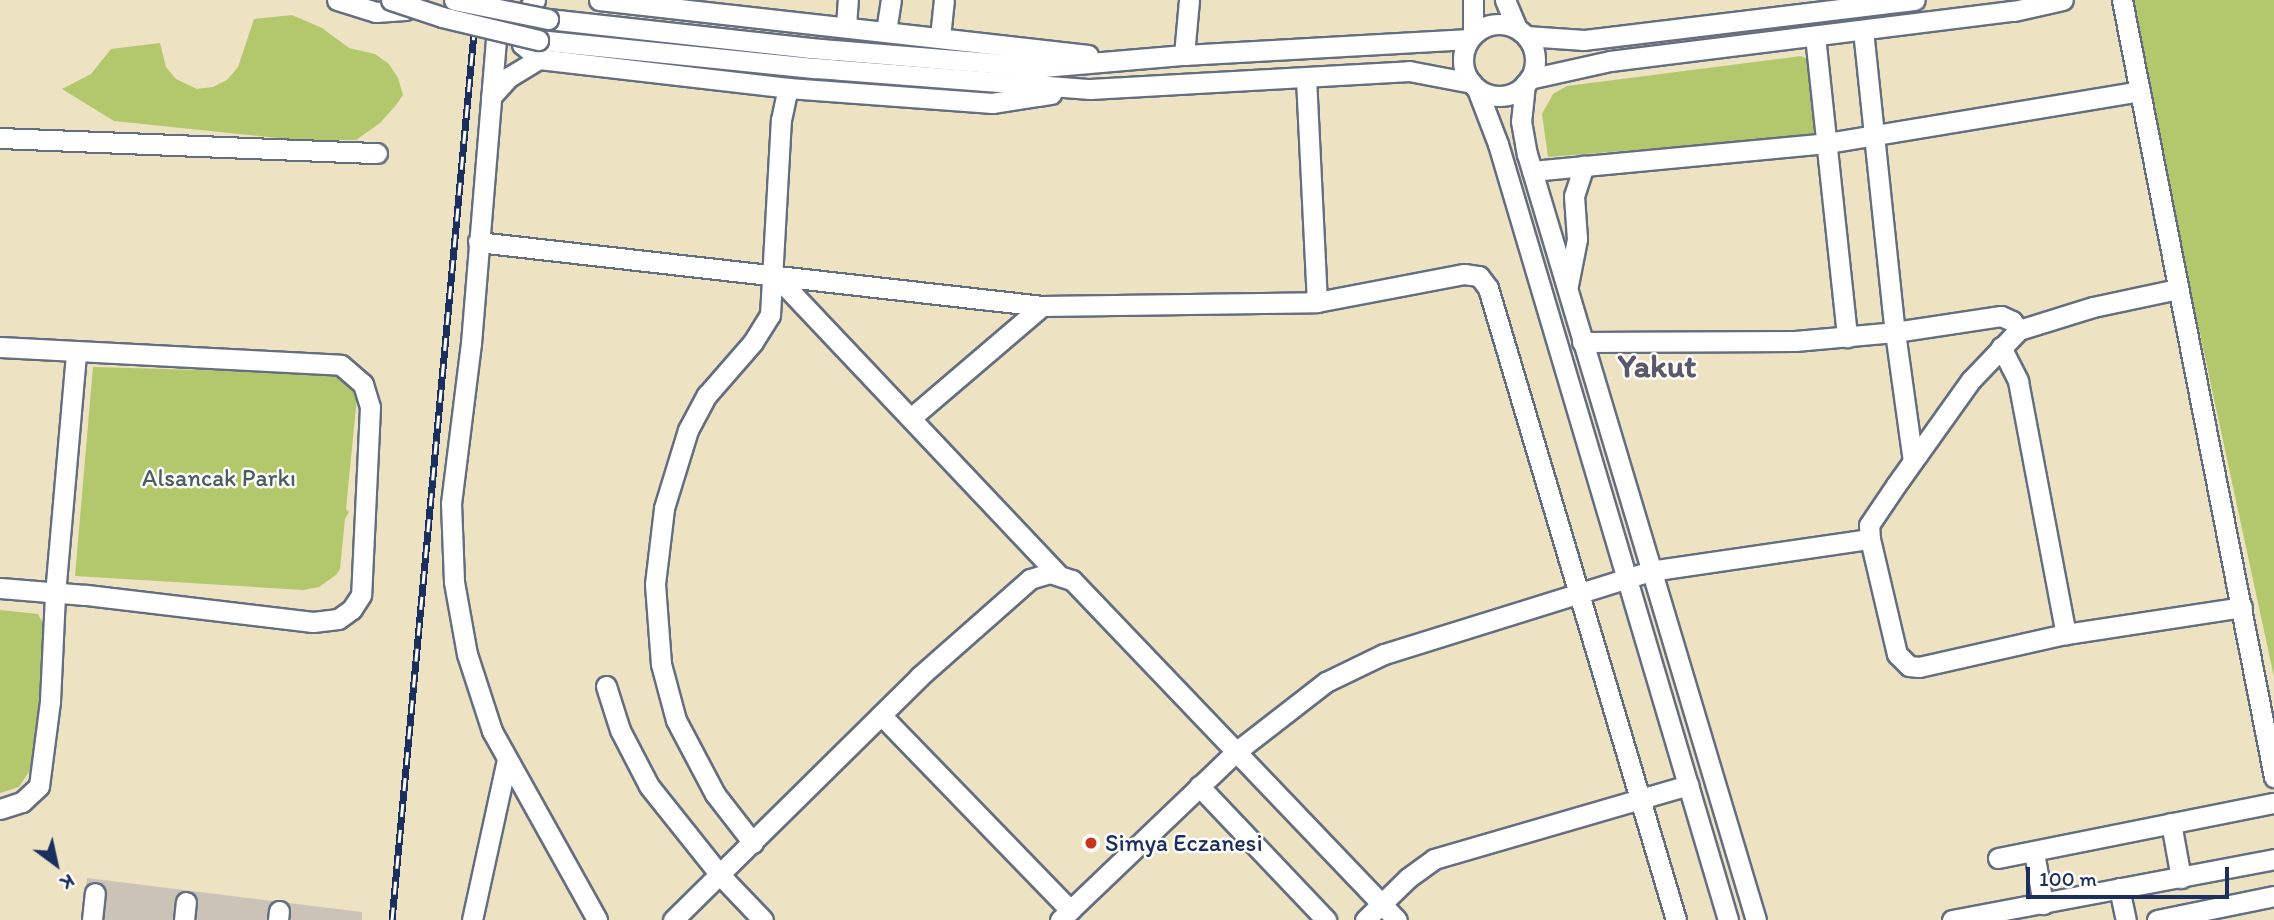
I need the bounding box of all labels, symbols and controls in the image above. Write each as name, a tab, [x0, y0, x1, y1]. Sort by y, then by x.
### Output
district label: Yakut	[1618, 347, 1696, 385]
park label: Alsancak Parkı	[143, 464, 295, 492]
north arrow	[21, 829, 91, 899]
place label: Simya Eczanesi	[1105, 829, 1263, 857]
marker: Simya Eczanesi	[1083, 835, 1099, 851]
scale bar	[2029, 853, 2232, 897]
text: 100 m	[2039, 866, 2097, 891]
text: K	[56, 869, 79, 895]

